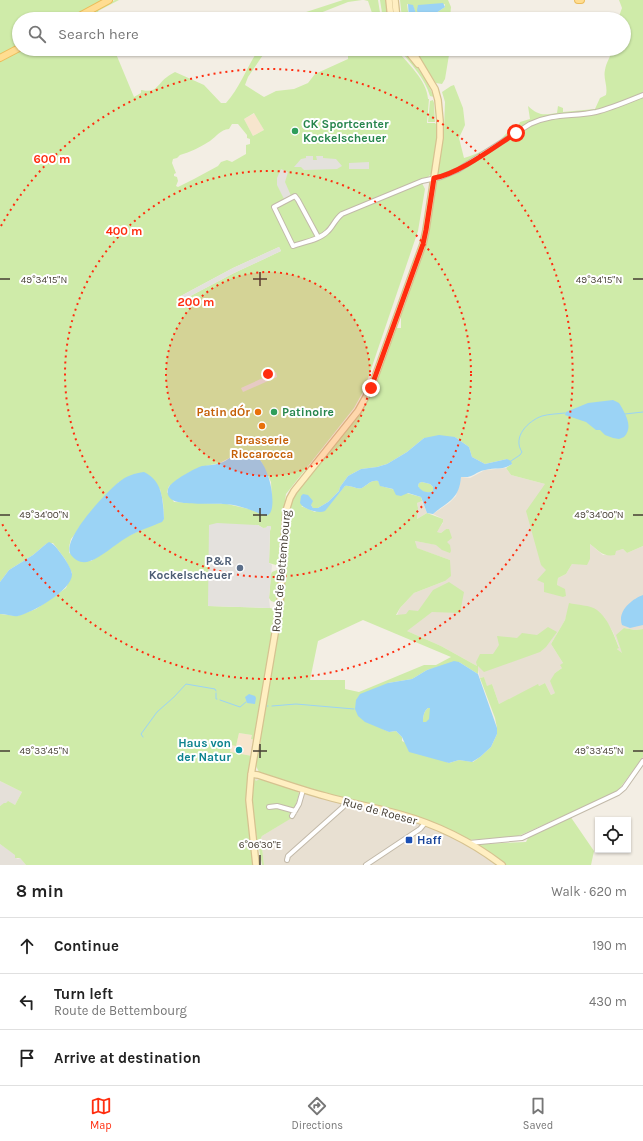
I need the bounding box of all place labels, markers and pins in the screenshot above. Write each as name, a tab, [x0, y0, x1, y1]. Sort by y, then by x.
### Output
place label: CK Sportcenter Kockelscheuer	[303, 117, 389, 145]
marker: CK Sportcenter Kockelscheuer	[290, 126, 300, 136]
centre of rings	[261, 367, 275, 381]
place label: Patin dÓr	[197, 404, 250, 419]
place label: Patinoire	[282, 405, 334, 419]
marker: Patin dÓr	[253, 407, 263, 417]
marker: Patinoire	[269, 407, 279, 417]
marker: Brasserie Riccarocca	[257, 421, 267, 431]
place label: Brasserie Riccarocca	[231, 433, 293, 461]
place label: P&R Kockelscheuer	[149, 554, 232, 582]
marker: P&R Kockelscheuer	[235, 563, 245, 573]
place label: Haus von der Natur	[177, 736, 231, 764]
marker: Haus von der Natur	[234, 745, 244, 755]
place label: Haff	[417, 833, 442, 847]
marker: Haff	[404, 835, 414, 845]

